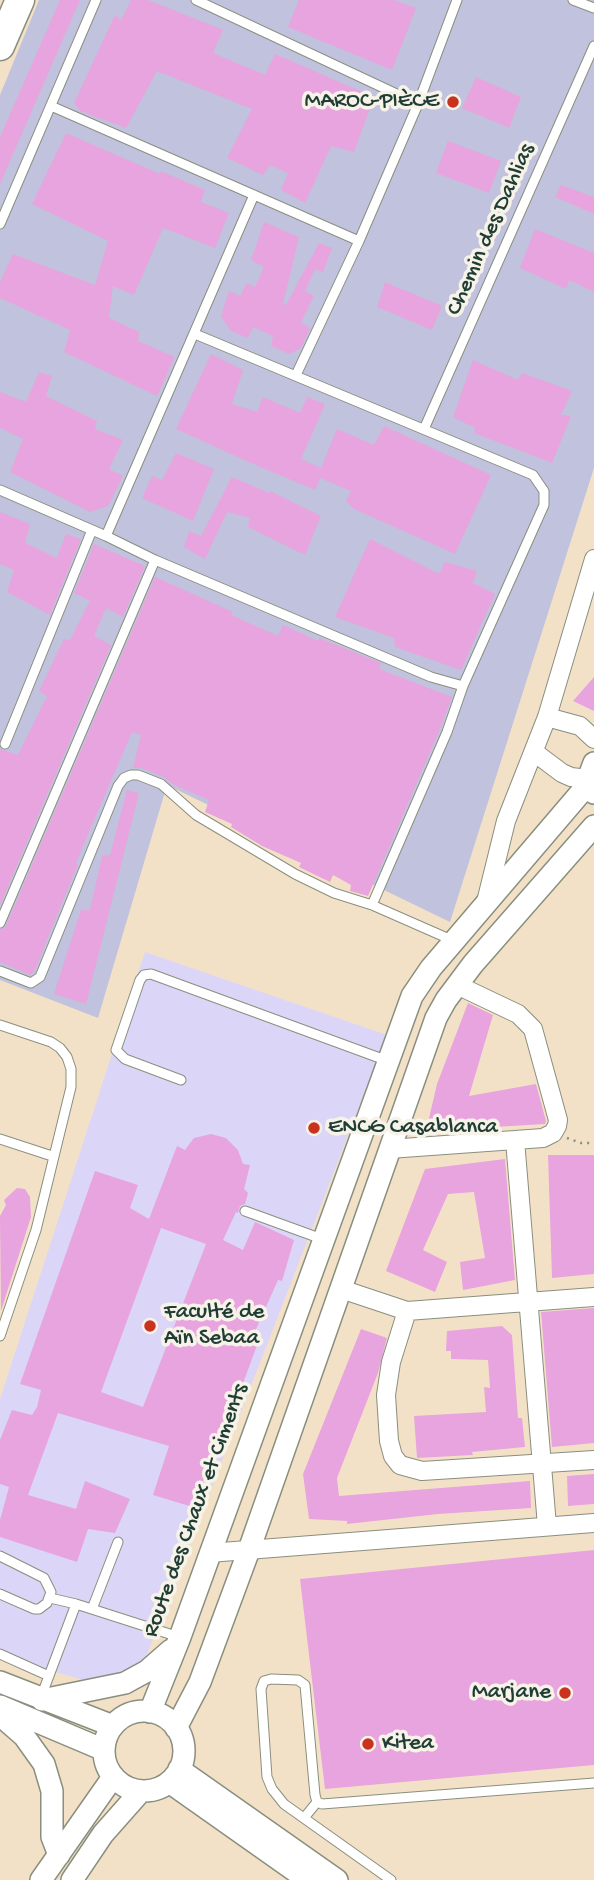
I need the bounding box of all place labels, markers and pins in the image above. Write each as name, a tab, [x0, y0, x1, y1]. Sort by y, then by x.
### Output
place label: MAROC-PIÈCE	[305, 88, 439, 116]
marker: MAROC-PIÈCE	[445, 94, 461, 110]
place label: ENCG Casablanca	[328, 1114, 498, 1142]
marker: ENCG Casablanca	[306, 1120, 322, 1136]
place label: Faculté de Aïn Sebaa	[164, 1299, 264, 1353]
marker: Faculté de Aïn Sebaa	[142, 1318, 158, 1334]
place label: Marjane	[472, 1679, 551, 1707]
marker: Marjane	[557, 1685, 573, 1701]
place label: Kitea	[382, 1730, 434, 1758]
marker: Kitea	[360, 1736, 376, 1752]

